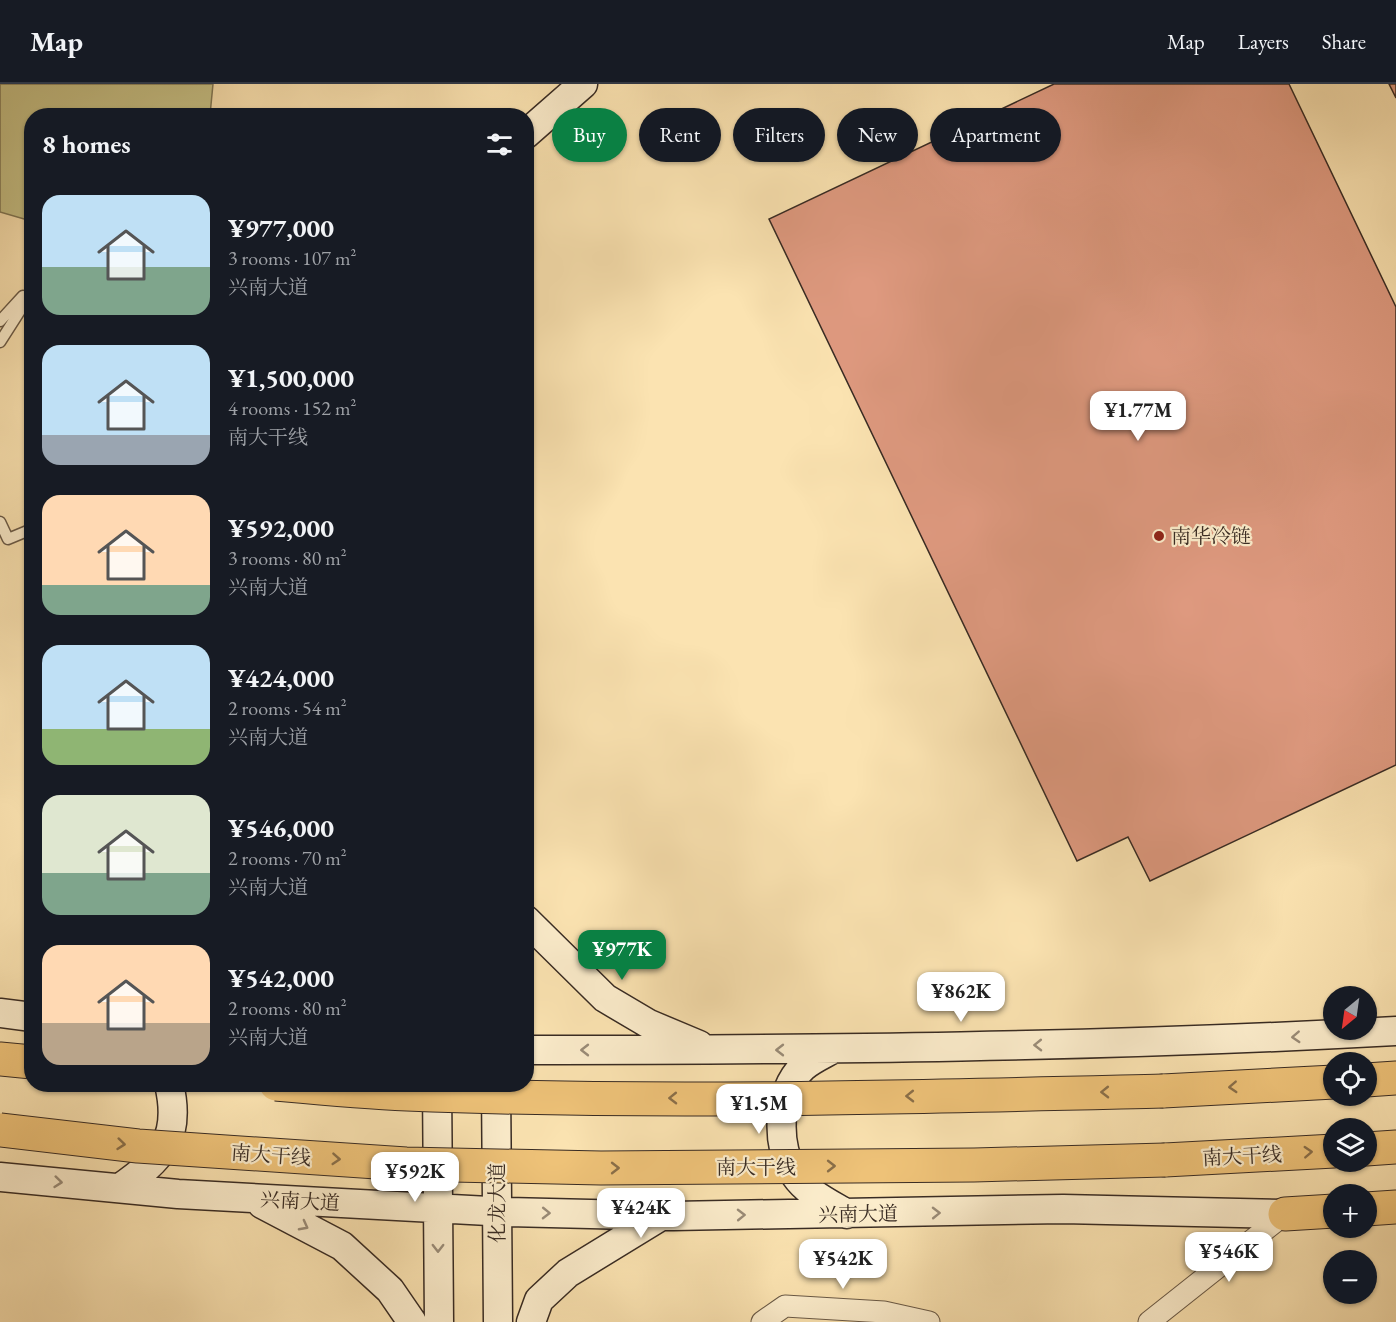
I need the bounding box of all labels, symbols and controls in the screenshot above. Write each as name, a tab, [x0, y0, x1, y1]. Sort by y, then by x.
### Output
text: Map	[30, 23, 83, 59]
text: Map	[1167, 28, 1205, 55]
text: Layers	[1238, 28, 1289, 55]
text: Share	[1322, 28, 1366, 55]
chip: Buy	[552, 108, 627, 162]
chip: Rent	[639, 108, 721, 162]
chip: Filters	[733, 108, 825, 162]
chip: New	[837, 108, 918, 162]
chip: Apartment	[930, 108, 1061, 162]
text: 8 homes	[42, 127, 131, 161]
icon: filters	[483, 128, 516, 161]
text: ¥977,000	[228, 211, 334, 245]
icon: home	[90, 219, 162, 291]
text: 3 rooms · 107 m²	[228, 245, 356, 271]
text: 兴南大道	[228, 274, 308, 300]
text: ¥1,500,000	[228, 361, 354, 395]
icon: home	[90, 369, 162, 441]
pin: ¥1.77M	[1089, 391, 1187, 442]
text: 4 rooms · 152 m²	[228, 395, 356, 421]
text: ¥1.77M	[1104, 397, 1172, 423]
text: 南大干线	[228, 424, 308, 450]
text: ¥592,000	[228, 511, 334, 545]
icon: home	[90, 519, 162, 591]
place label: 南华冷链	[1171, 523, 1251, 549]
marker: 南华冷链	[1152, 529, 1166, 543]
text: 3 rooms · 80 m²	[228, 545, 347, 571]
text: 兴南大道	[228, 574, 308, 600]
text: ¥424,000	[228, 661, 334, 695]
icon: home	[90, 669, 162, 741]
text: 2 rooms · 54 m²	[228, 695, 347, 721]
text: 兴南大道	[228, 724, 308, 750]
text: ¥546,000	[228, 811, 334, 845]
icon: home	[90, 819, 162, 891]
text: 2 rooms · 70 m²	[228, 845, 347, 871]
text: 兴南大道	[228, 874, 308, 900]
pin: ¥977K	[580, 930, 664, 981]
text: ¥977K	[592, 936, 652, 962]
text: ¥542,000	[228, 961, 334, 995]
icon: home	[90, 969, 162, 1041]
pin: ¥862K	[919, 972, 1003, 1023]
text: ¥862K	[931, 978, 991, 1004]
north arrow	[1323, 986, 1377, 1040]
map controls	[1323, 986, 1377, 1304]
text: 2 rooms · 80 m²	[228, 995, 347, 1021]
text: 兴南大道	[228, 1024, 308, 1050]
one-way arrow	[1291, 1030, 1300, 1043]
one-way arrow	[1033, 1038, 1042, 1051]
one-way arrow	[580, 1044, 589, 1056]
one-way arrow	[775, 1044, 784, 1056]
button: locate	[1323, 1052, 1377, 1106]
one-way arrow	[1229, 1081, 1238, 1094]
pin: ¥1.5M	[717, 1084, 801, 1135]
one-way arrow	[1100, 1086, 1109, 1099]
text: ¥1.5M	[730, 1090, 788, 1116]
one-way arrow	[905, 1090, 914, 1102]
one-way arrow	[668, 1092, 677, 1104]
button: layers	[1323, 1118, 1377, 1172]
one-way arrow	[116, 1137, 125, 1149]
street label: 南大干线	[230, 1139, 312, 1171]
street label: 南大干线	[1201, 1141, 1283, 1171]
one-way arrow	[1303, 1146, 1312, 1159]
one-way arrow	[332, 1152, 341, 1165]
pin: ¥592K	[373, 1152, 457, 1203]
street label: 南大干线	[716, 1154, 796, 1180]
text: ¥592K	[385, 1158, 445, 1184]
one-way arrow	[826, 1160, 835, 1172]
one-way arrow	[610, 1162, 619, 1174]
street label: 化龙大道	[484, 1163, 510, 1243]
one-way arrow	[54, 1175, 63, 1188]
button: +	[1323, 1184, 1377, 1238]
street label: 兴南大道	[259, 1186, 341, 1216]
pin: ¥424K	[599, 1188, 683, 1239]
text: ¥424K	[611, 1194, 671, 1220]
street label: 兴南大道	[818, 1200, 898, 1228]
one-way arrow	[932, 1206, 941, 1219]
one-way arrow	[542, 1207, 551, 1219]
one-way arrow	[737, 1209, 746, 1221]
one-way arrow	[297, 1219, 308, 1230]
pin: ¥546K	[1187, 1232, 1271, 1283]
text: ¥546K	[1199, 1238, 1259, 1264]
pin: ¥542K	[801, 1239, 885, 1290]
one-way arrow	[432, 1243, 444, 1252]
text: ¥542K	[813, 1245, 873, 1271]
button: −	[1323, 1250, 1377, 1304]

